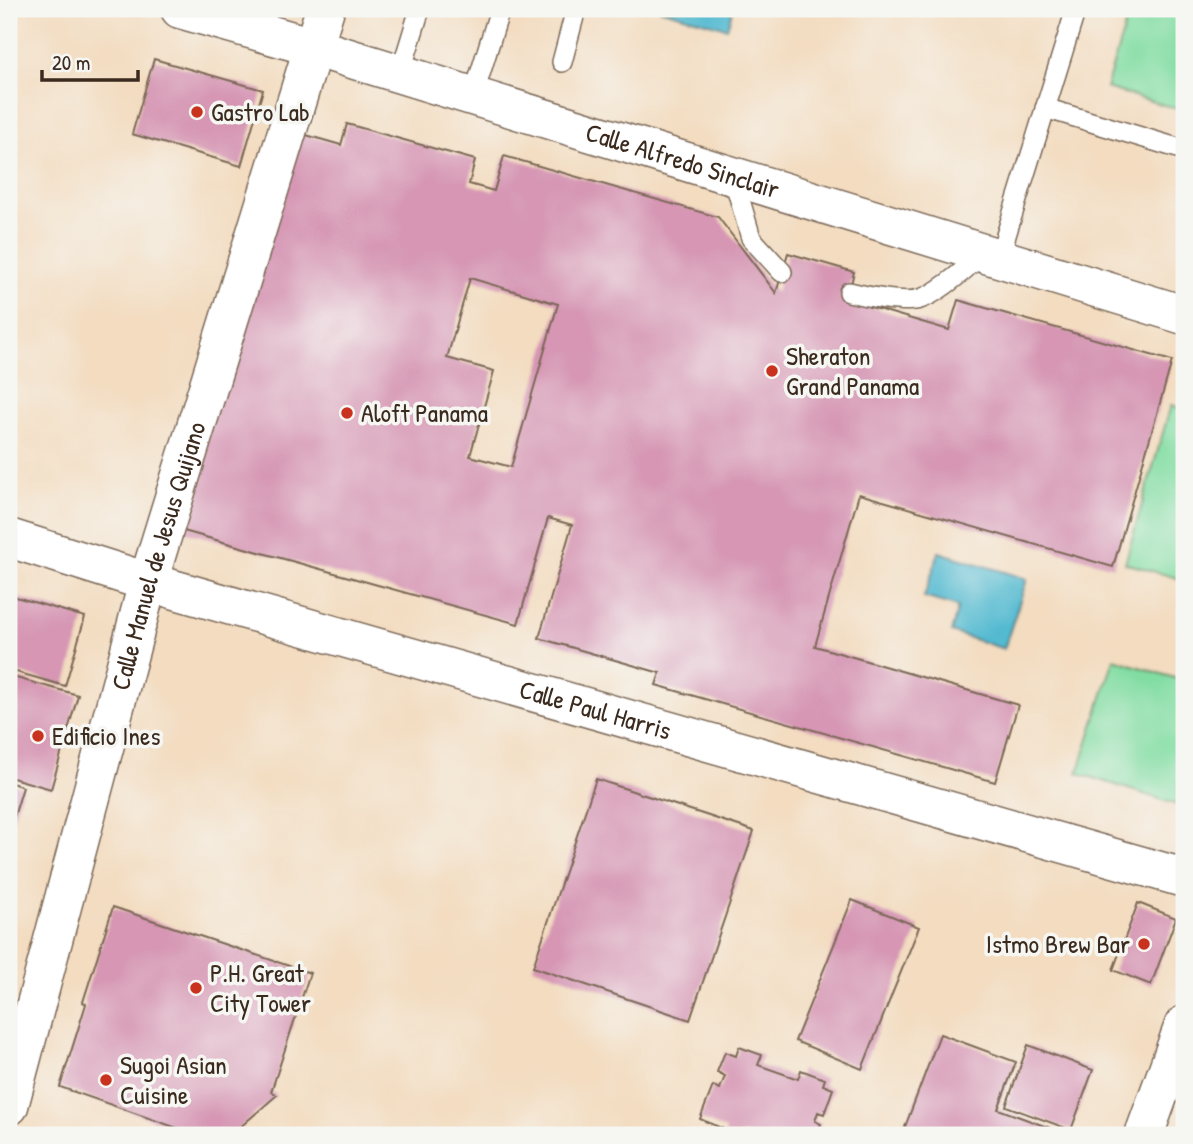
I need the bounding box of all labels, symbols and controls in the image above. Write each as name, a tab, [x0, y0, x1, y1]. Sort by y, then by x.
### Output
scale bar	[42, 38, 138, 82]
text: 20 m	[52, 48, 90, 77]
place label: Gastro Lab	[211, 94, 310, 129]
marker: Gastro Lab	[189, 104, 205, 120]
street label: Calle Alfredo Sinclair	[582, 114, 784, 206]
place label: Sheraton Grand Panama	[786, 338, 919, 403]
marker: Sheraton Grand Panama	[764, 363, 780, 379]
place label: Aloft Panama	[361, 395, 488, 430]
marker: Aloft Panama	[339, 405, 355, 421]
street label: Calle Manuel de Jesus Quijano	[102, 417, 213, 694]
street label: Calle Paul Harris	[515, 671, 675, 748]
place label: Edificio Ines	[52, 718, 160, 753]
marker: Edificio Ines	[30, 728, 46, 744]
place label: Istmo Brew Bar	[986, 926, 1130, 961]
marker: Istmo Brew Bar	[1136, 936, 1152, 952]
place label: P.H. Great City Tower	[210, 955, 311, 1020]
marker: P.H. Great City Tower	[188, 980, 204, 996]
place label: Sugoi Asian Cuisine	[120, 1047, 227, 1112]
marker: Sugoi Asian Cuisine	[98, 1072, 114, 1088]

